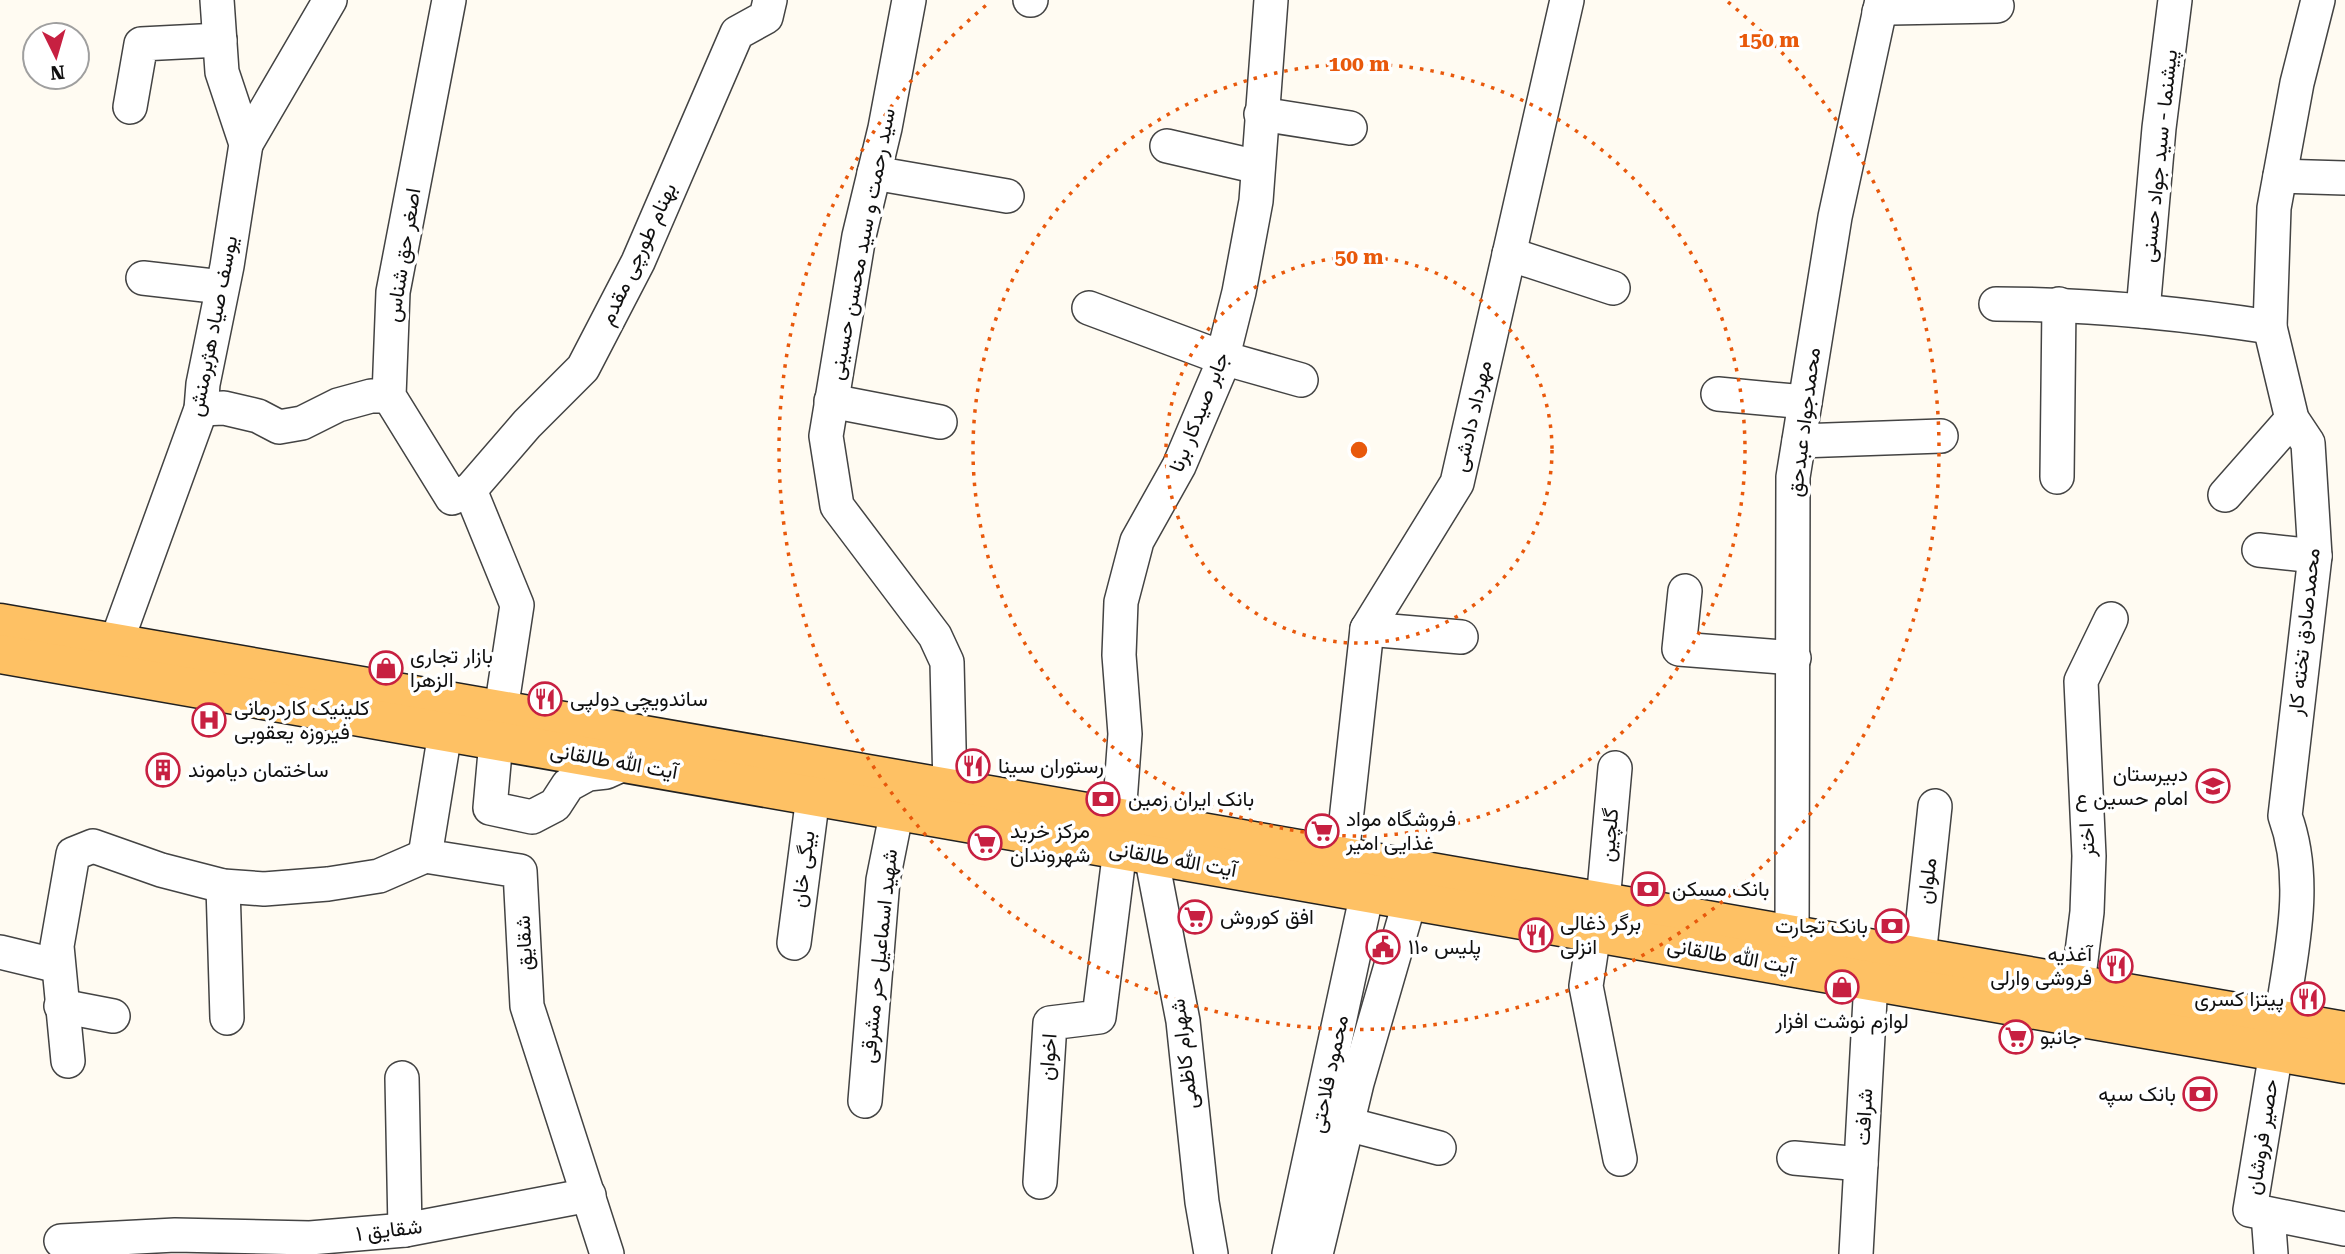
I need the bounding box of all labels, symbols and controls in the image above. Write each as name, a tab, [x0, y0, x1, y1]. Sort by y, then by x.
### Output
north arrow	[21, 21, 91, 91]
text: 150 m	[1739, 28, 1799, 52]
street label: پیشنما - سید جواد حسنی	[2136, 48, 2184, 264]
text: 100 m	[1329, 52, 1389, 76]
text: N	[49, 60, 66, 85]
street label: سید رحمت و سید محسن حسینی	[824, 106, 901, 382]
street label: بهنام طورچی مقدم	[595, 179, 683, 330]
street label: اصغر حق شناس	[381, 186, 426, 324]
street label: یوسف صیاد هژبرمنش	[184, 234, 243, 419]
text: 50 m	[1334, 245, 1384, 269]
street label: محمدجواد عبدحق	[1783, 346, 1826, 498]
street label: جابر صیدکار برنا	[1164, 349, 1235, 476]
street label: مهرداد دادشی	[1448, 358, 1497, 474]
centre of rings	[1347, 438, 1371, 462]
street label: محمدصادق تخته کار	[2283, 547, 2326, 718]
place label: بازار تجاری الزهرا	[410, 644, 493, 693]
shop icon: بازار تجاری الزهرا	[367, 649, 405, 687]
restaurant icon: ساندویچی دولپی	[526, 680, 564, 718]
place label: ساندویچی دولپی	[570, 687, 708, 713]
place label: کلینیک کاردرمانی فیروزه یعقوبی	[234, 696, 370, 745]
hospital icon: کلینیک کاردرمانی فیروزه یعقوبی	[190, 701, 228, 739]
street label: آیت الله طالقانی	[549, 737, 682, 784]
restaurant icon: رستوران سینا	[954, 747, 992, 785]
building icon: ساختمان دیاموند	[144, 751, 182, 789]
place label: رستوران سینا	[998, 754, 1104, 779]
place label: ساختمان دیاموند	[188, 758, 329, 783]
place label: دبیرستان امام حسین ع	[2075, 762, 2188, 812]
school or university icon: دبیرستان امام حسین ع	[2194, 767, 2232, 805]
bank icon: بانک ایران زمین	[1084, 780, 1122, 818]
place label: بانک ایران زمین	[1128, 787, 1254, 812]
place label: فروشگاه مواد غذایی امیر	[1345, 807, 1456, 856]
street label: گلچین	[1595, 807, 1625, 863]
supermarket icon: فروشگاه مواد غذایی امیر	[1303, 812, 1341, 850]
place label: مرکز خرید شهروندان	[1010, 819, 1090, 868]
street label: اختر	[2074, 822, 2101, 859]
supermarket icon: مرکز خرید شهروندان	[966, 824, 1004, 862]
street label: بیگی خان	[786, 829, 820, 909]
street label: آیت الله طالقانی	[1108, 835, 1241, 882]
street label: شهید اسماعیل حر مشرقی	[856, 848, 903, 1064]
street label: ملوان	[1913, 857, 1942, 905]
bank icon: بانک مسکن	[1629, 870, 1667, 908]
place label: بانک مسکن	[1672, 877, 1770, 901]
supermarket icon: افق کوروش	[1176, 898, 1214, 936]
place label: افق کوروش	[1220, 905, 1314, 930]
bank icon: بانک تجارت	[1873, 907, 1911, 945]
place label: برگر ذغالی انزلی	[1560, 911, 1641, 960]
place label: بانک تجارت	[1775, 914, 1868, 939]
street label: شقایق	[511, 915, 537, 971]
restaurant icon: برگر ذغالی انزلی	[1517, 916, 1555, 954]
public building icon: پلیس ۱۱۰	[1364, 928, 1402, 966]
street label: آیت الله طالقانی	[1666, 932, 1799, 979]
place label: پلیس ۱۱۰	[1408, 935, 1481, 961]
place label: آغذیه فروشی وارلی	[1990, 942, 2094, 991]
restaurant icon: آغذیه فروشی وارلی	[2097, 947, 2135, 985]
shop icon: لوازم نوشت افزار	[1823, 968, 1861, 1006]
restaurant icon: پیتزا کسری	[2289, 980, 2327, 1018]
place label: پیتزا کسری	[2194, 987, 2284, 1013]
street label: شهرام کاظمی	[1165, 997, 1205, 1110]
place label: لوازم نوشت افزار	[1774, 1009, 1909, 1035]
street label: محمود فلاحتی	[1305, 1013, 1354, 1135]
supermarket icon: جانبو	[1997, 1018, 2035, 1056]
place label: جانبو	[2040, 1025, 2082, 1050]
street label: اخوان	[1034, 1033, 1063, 1082]
bank icon: بانک سپه	[2181, 1075, 2219, 1113]
street label: حصیر فروشان	[2241, 1077, 2284, 1197]
place label: بانک سپه	[2098, 1082, 2176, 1108]
street label: شرافت	[1851, 1088, 1878, 1146]
street label: شقایق ۱	[354, 1214, 424, 1246]

